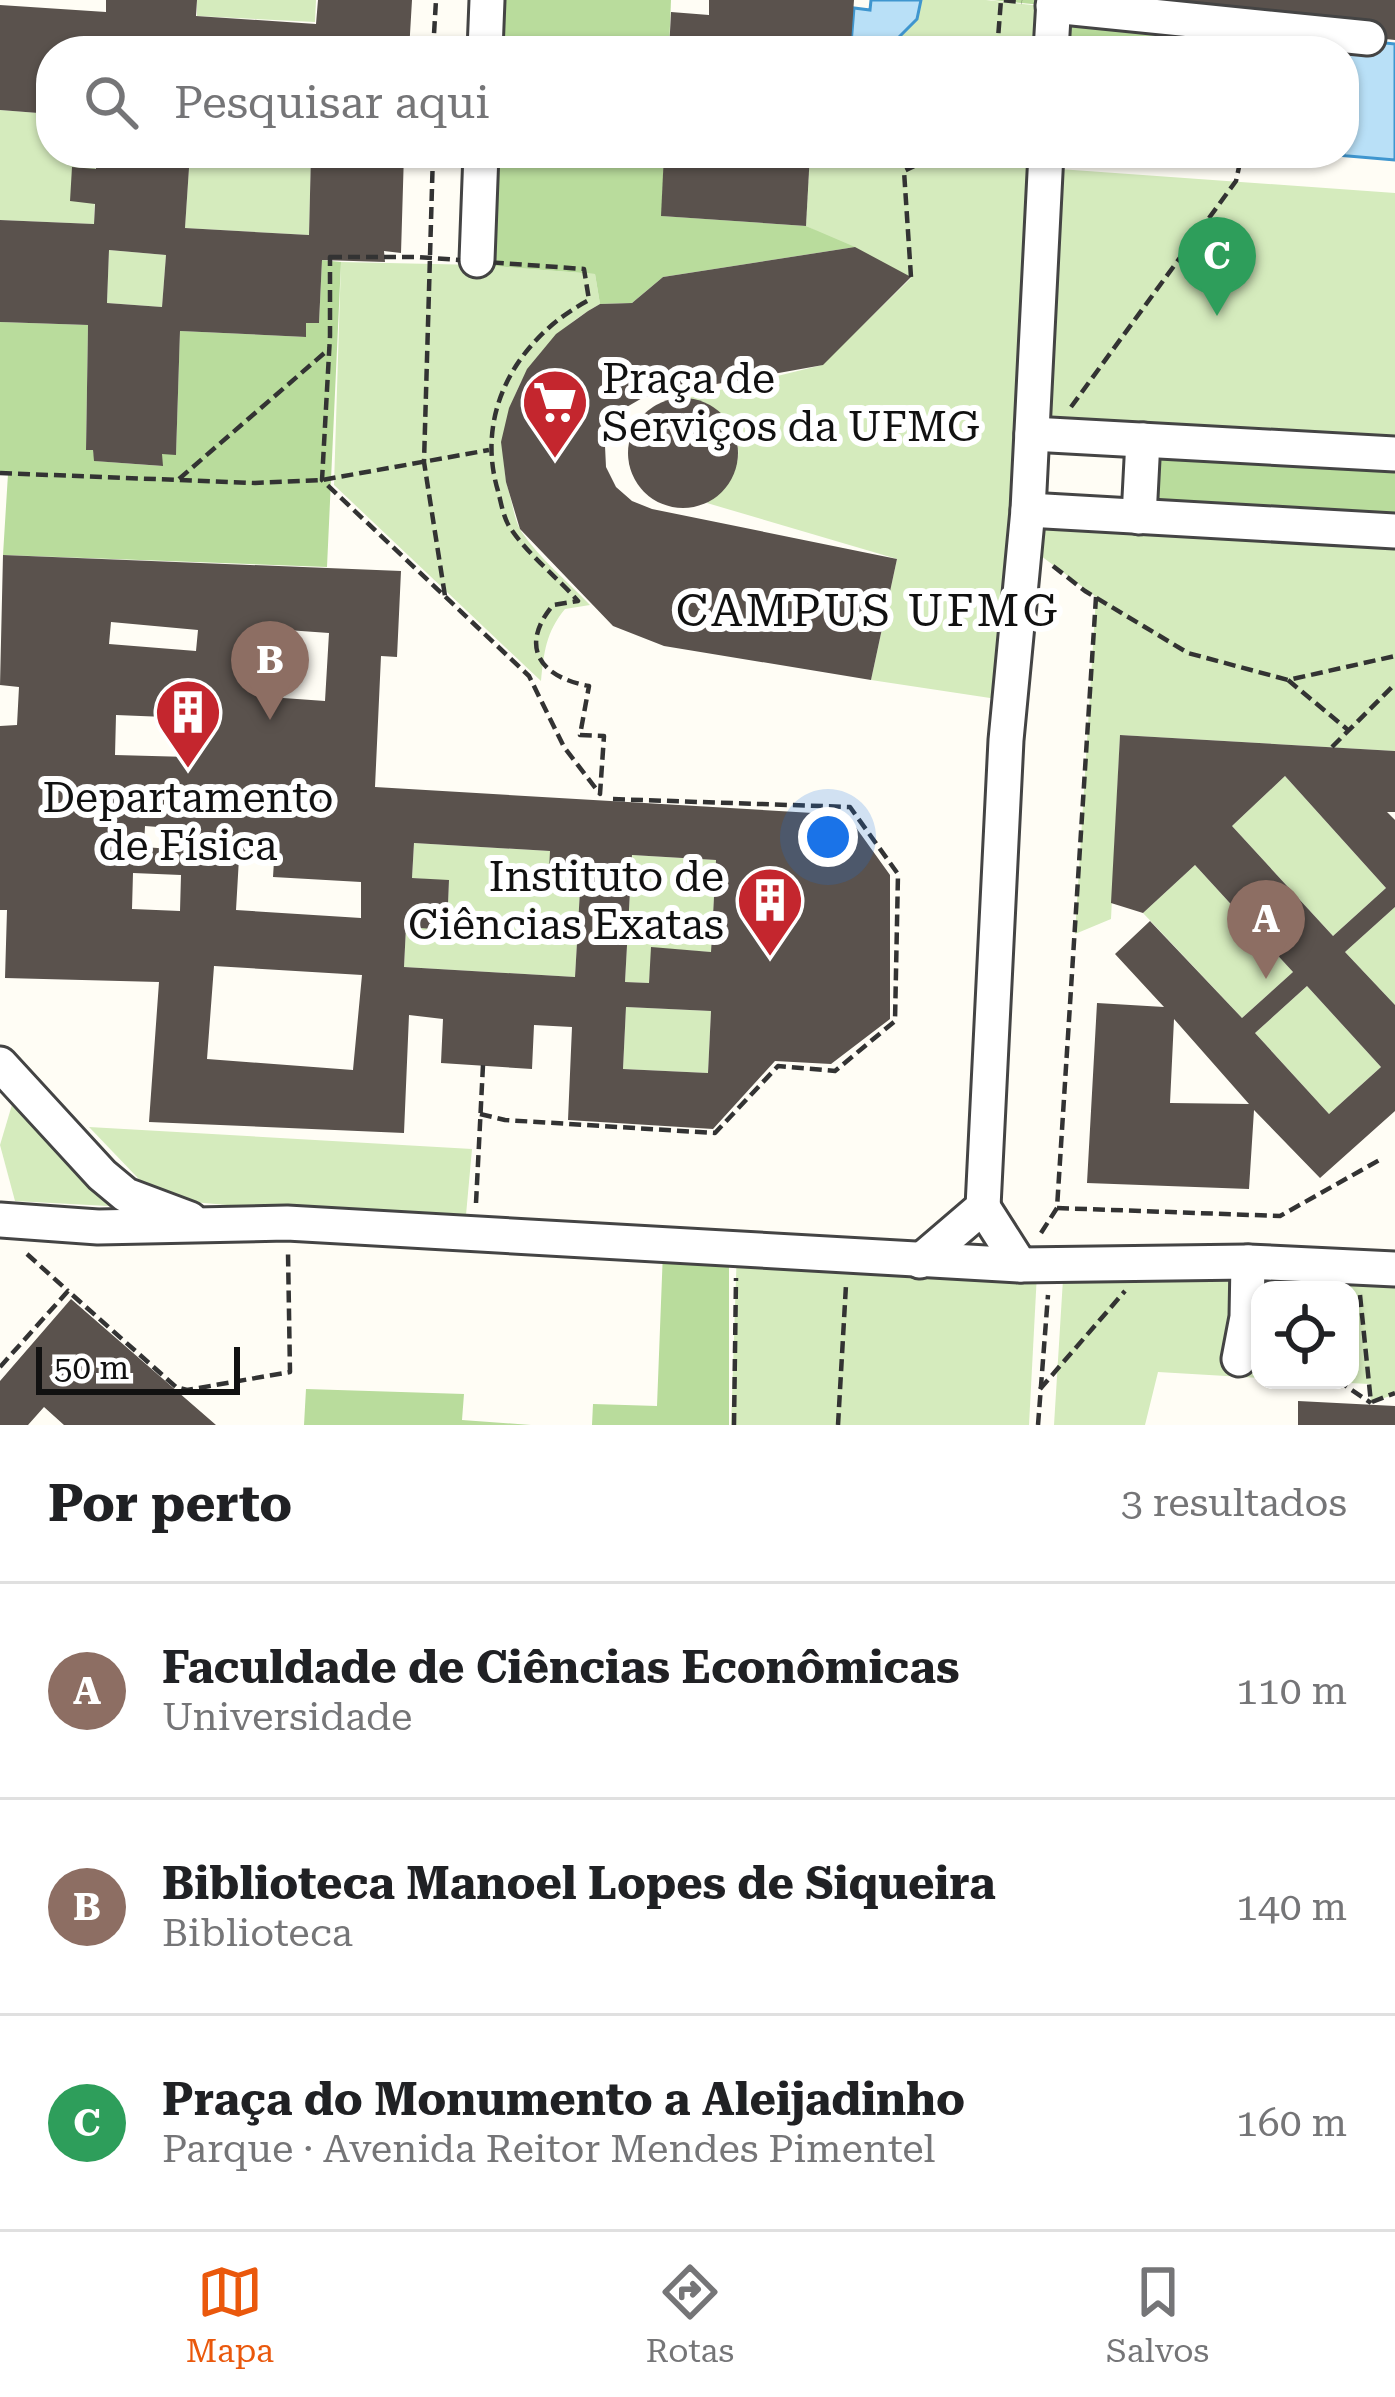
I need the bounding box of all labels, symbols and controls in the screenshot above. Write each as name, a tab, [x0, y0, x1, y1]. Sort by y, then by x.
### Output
search box	[36, 36, 1359, 168]
icon: search	[78, 69, 144, 135]
text: Pesquisar aqui	[174, 76, 490, 129]
pin: C	[1178, 217, 1256, 316]
place label: Praça de Serviços da UFMG	[602, 354, 979, 451]
supermarket icon: Praça de Serviços da UFMG	[520, 367, 590, 461]
district label: CAMPUS UFMG	[676, 584, 1060, 637]
pin: B	[231, 621, 309, 720]
building icon: Departamento de Física	[153, 677, 223, 771]
place label: Departamento de Física	[42, 773, 334, 870]
your location	[798, 807, 858, 867]
place label: Instituto de Ciências Exatas	[408, 852, 724, 949]
building icon: Instituto de Ciências Exatas	[735, 865, 805, 959]
pin: A	[1227, 880, 1305, 979]
map controls	[1251, 1281, 1359, 1389]
button: locate	[1251, 1281, 1359, 1389]
scale bar	[36, 1341, 240, 1394]
text: 50 m	[54, 1348, 129, 1387]
text: Por perto	[48, 1474, 292, 1533]
text: 3 resultados	[1121, 1480, 1347, 1526]
text: Faculdade de Ciências Econômicas	[162, 1641, 959, 1694]
text: A	[73, 1668, 101, 1714]
text: 110 m	[1236, 1668, 1347, 1714]
text: Universidade	[162, 1694, 412, 1740]
text: Biblioteca Manoel Lopes de Siqueira	[162, 1857, 996, 1910]
text: B	[73, 1884, 101, 1930]
text: 140 m	[1236, 1884, 1347, 1930]
text: Biblioteca	[162, 1910, 353, 1956]
text: Praça do Monumento a Aleijadinho	[162, 2073, 965, 2126]
text: C	[73, 2100, 101, 2146]
text: 160 m	[1236, 2100, 1347, 2146]
text: Parque · Avenida Reitor Mendes Pimentel	[162, 2126, 935, 2172]
tab: Mapa	[186, 2259, 274, 2370]
tab: Rotas	[646, 2259, 734, 2370]
tab: Salvos	[1106, 2259, 1209, 2370]

